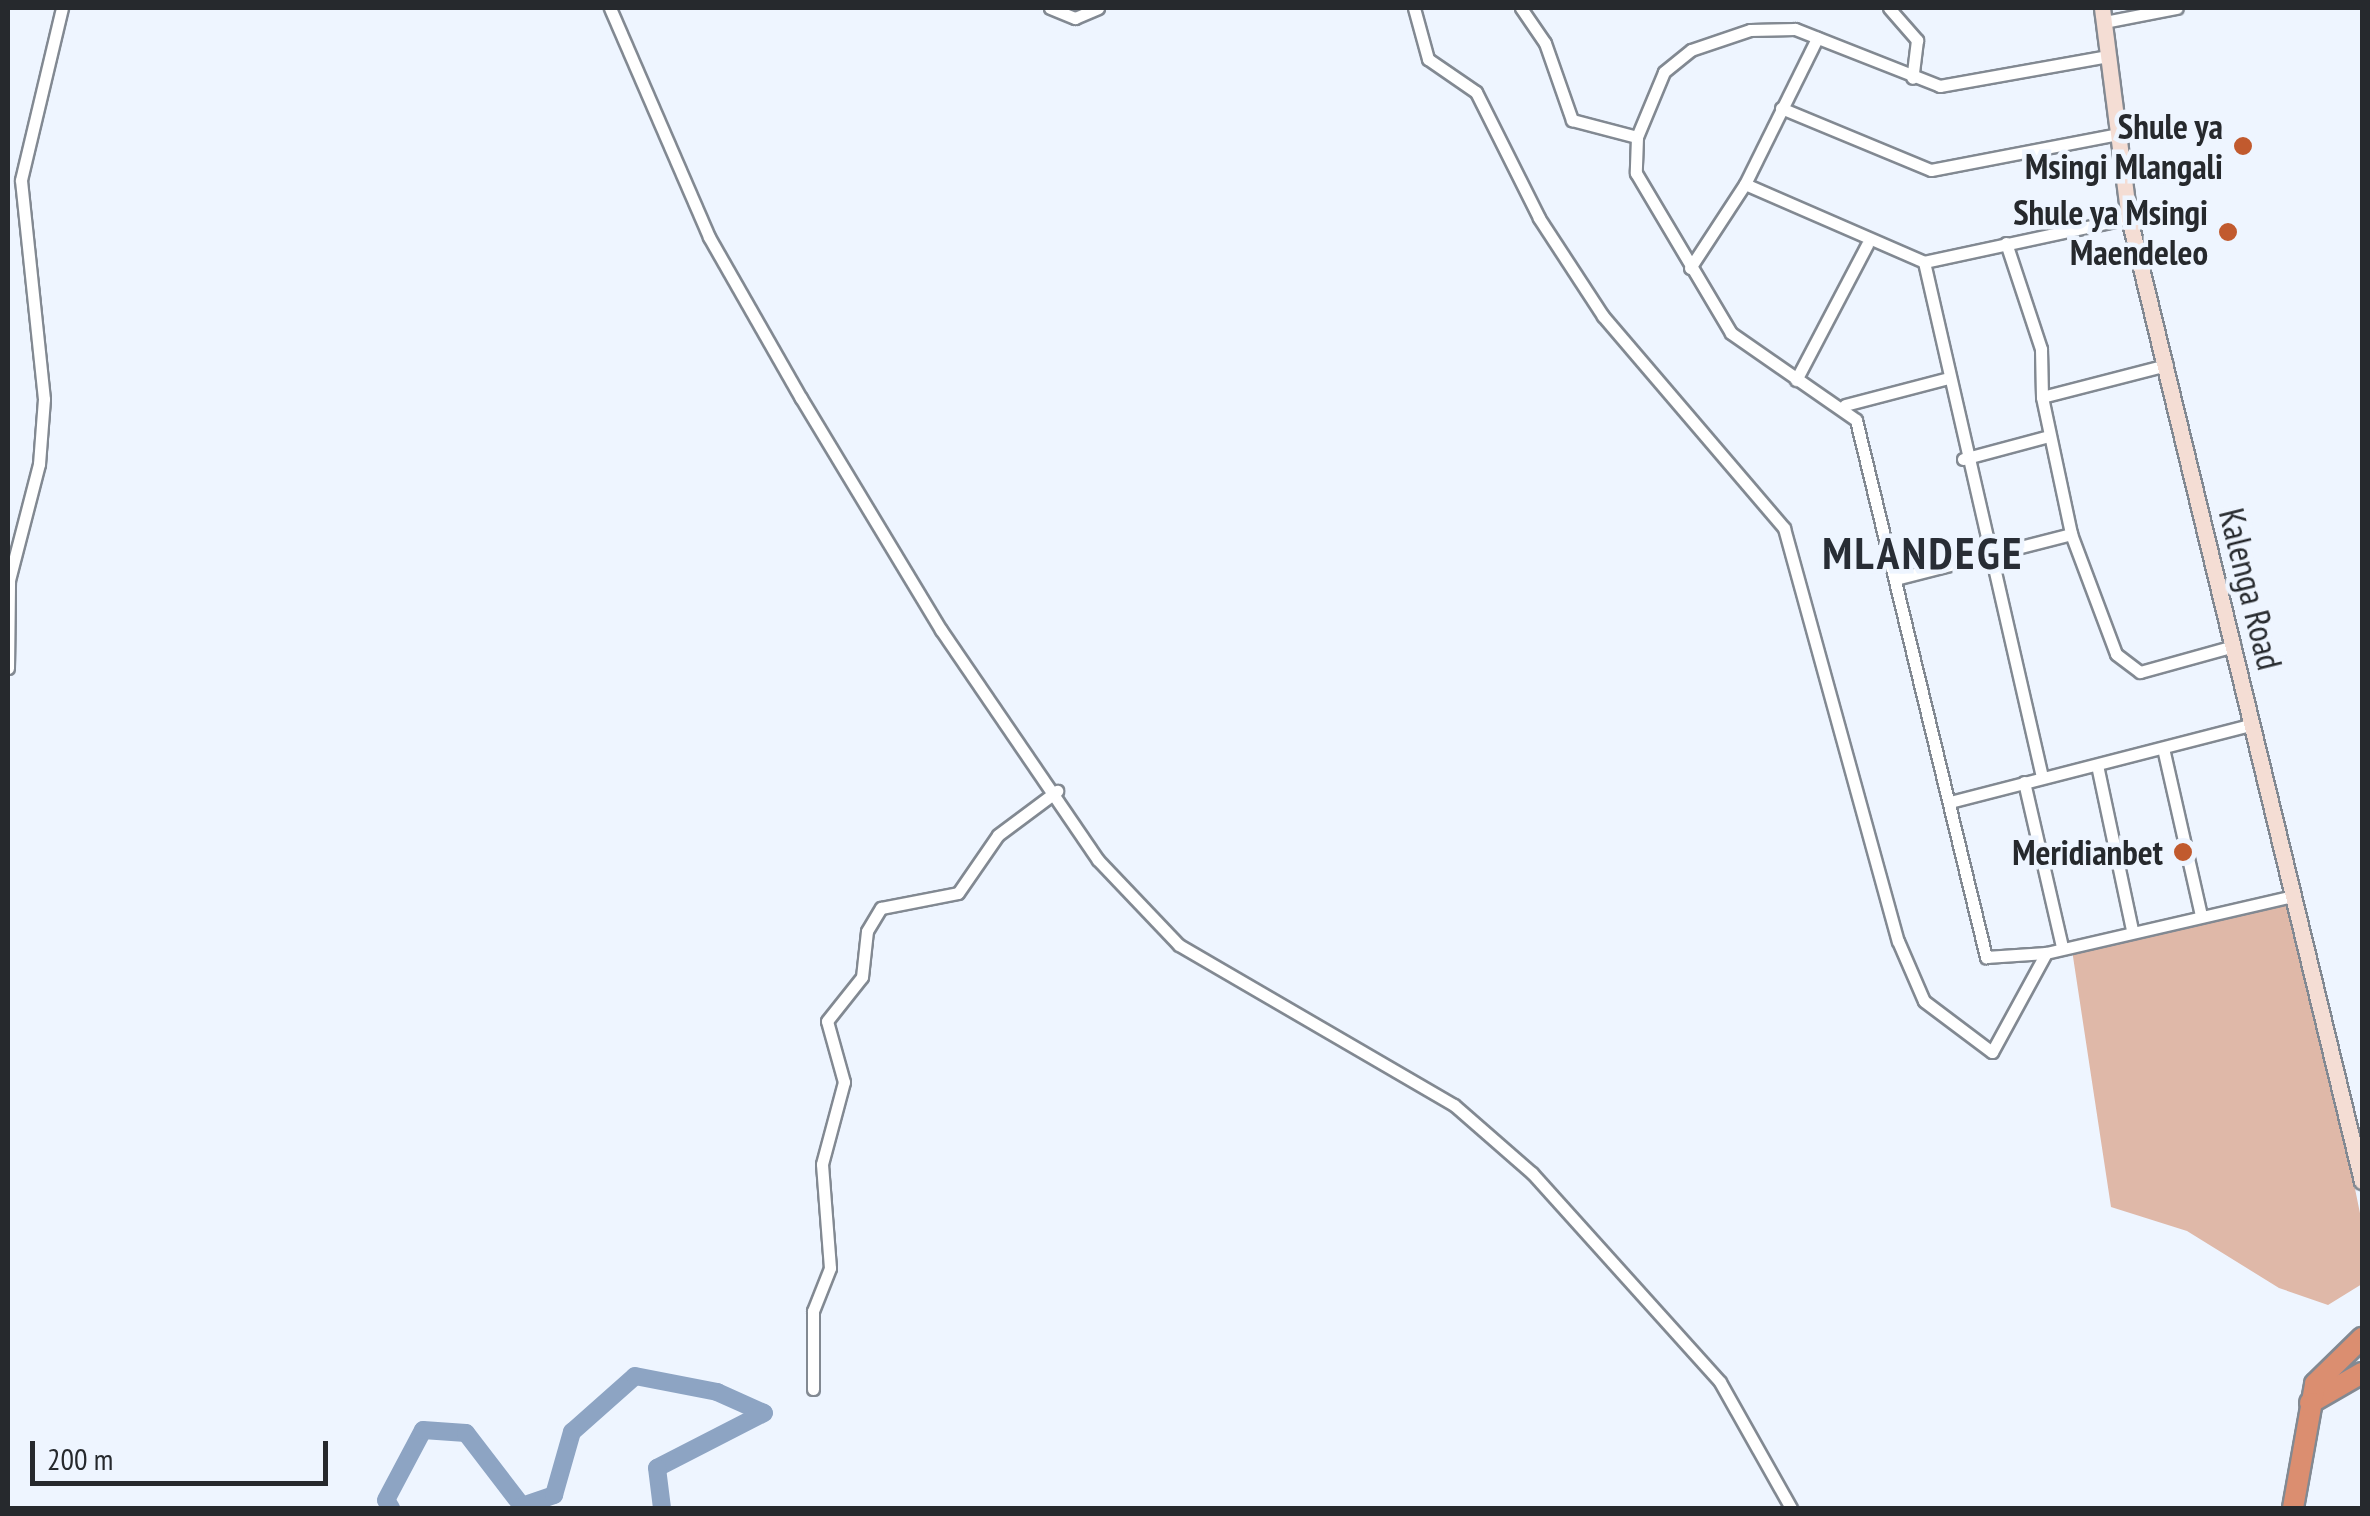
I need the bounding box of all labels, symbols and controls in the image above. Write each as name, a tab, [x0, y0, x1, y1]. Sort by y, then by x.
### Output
place label: Shule ya Msingi Mlangali	[2025, 105, 2223, 187]
marker: Shule ya Msingi Mlangali	[2232, 135, 2254, 157]
place label: Shule ya Msingi Maendeleo	[2013, 191, 2208, 273]
marker: Shule ya Msingi Maendeleo	[2217, 221, 2239, 243]
street label: Kalenga Road	[2211, 504, 2291, 674]
district label: MLANDEGE	[1822, 526, 2024, 580]
place label: Meridianbet	[2012, 831, 2163, 873]
marker: Meridianbet	[2172, 841, 2194, 863]
scale bar	[35, 1421, 332, 1483]
text: 200 m	[47, 1439, 113, 1478]

